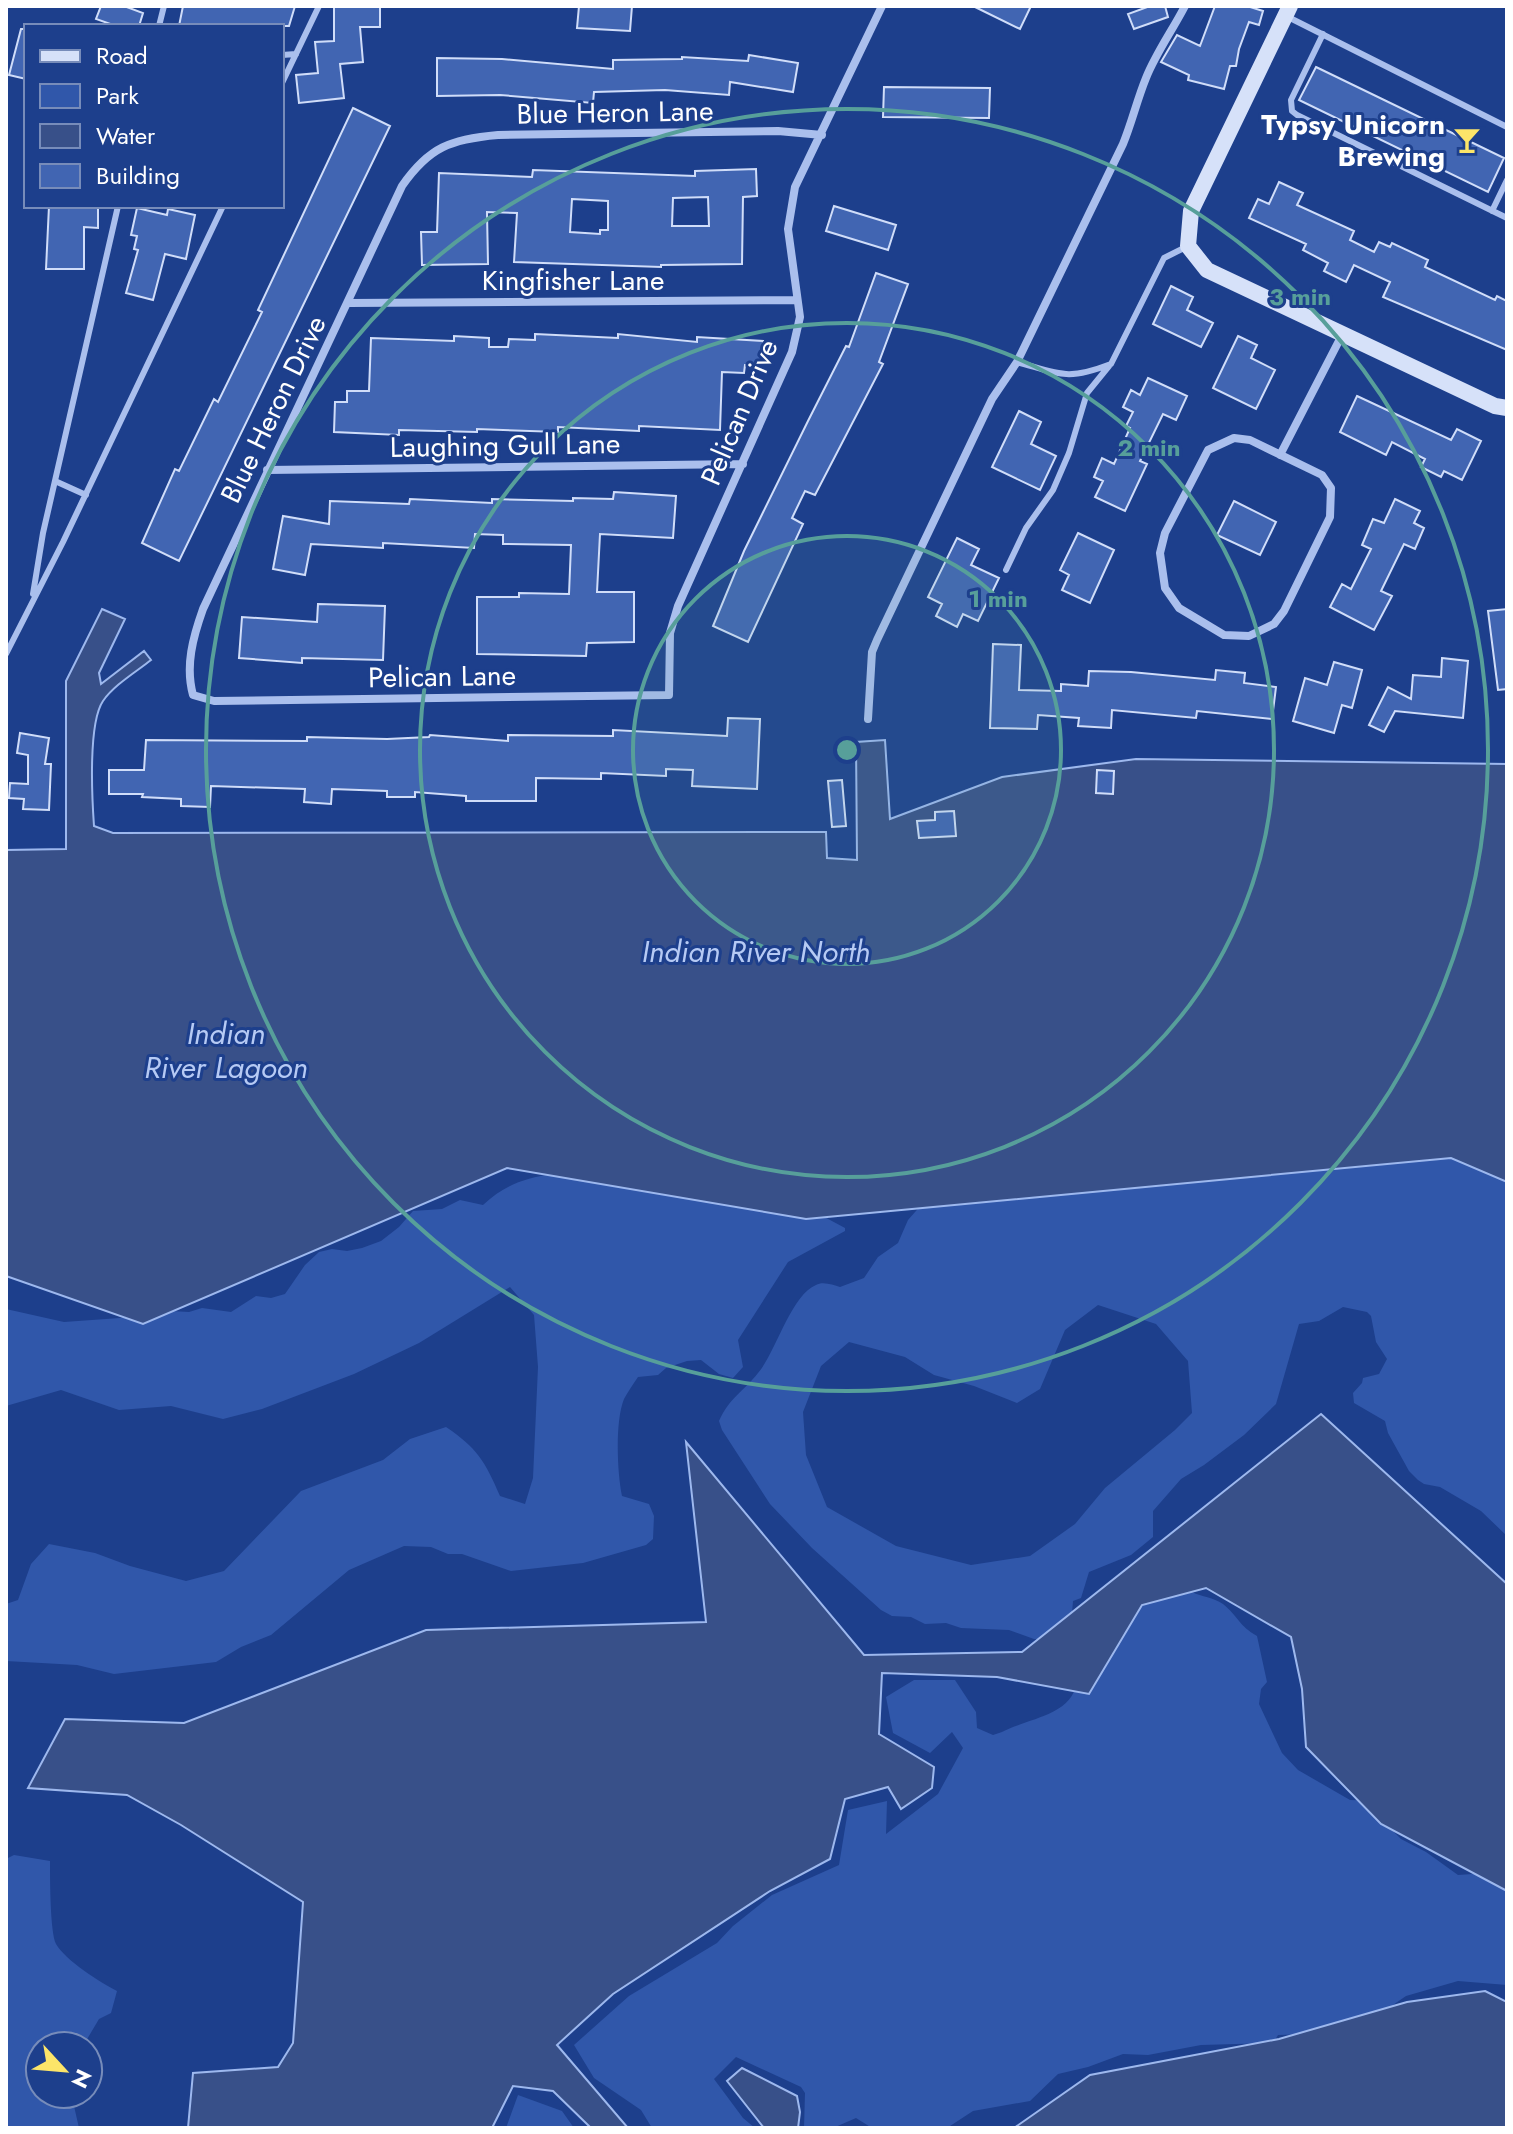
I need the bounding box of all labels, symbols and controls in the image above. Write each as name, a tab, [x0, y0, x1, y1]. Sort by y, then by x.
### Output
legend	[24, 24, 284, 208]
text: Road	[96, 38, 148, 73]
text: Park	[96, 78, 139, 113]
street label: Blue Heron Lane	[516, 90, 714, 135]
place label: Typsy Unicorn Brewing	[1261, 104, 1445, 177]
text: Water	[96, 118, 156, 153]
bar icon: Typsy Unicorn Brewing	[1452, 125, 1482, 155]
text: Building	[96, 158, 180, 193]
street label: Kingfisher Lane	[482, 260, 664, 301]
text: 3 min	[1269, 279, 1331, 314]
street label: Blue Heron Drive	[210, 309, 337, 510]
street label: Pelican Drive	[690, 333, 789, 491]
street label: Laughing Gull Lane	[389, 423, 621, 468]
text: 2 min	[1117, 430, 1181, 465]
text: 1 min	[968, 581, 1028, 616]
street label: Pelican Lane	[368, 655, 516, 698]
centre of rings	[833, 736, 861, 764]
water label: Indian River North	[642, 930, 870, 973]
water label: Indian River Lagoon	[144, 1012, 308, 1089]
north arrow	[24, 2030, 104, 2110]
text: N	[64, 2064, 100, 2094]

